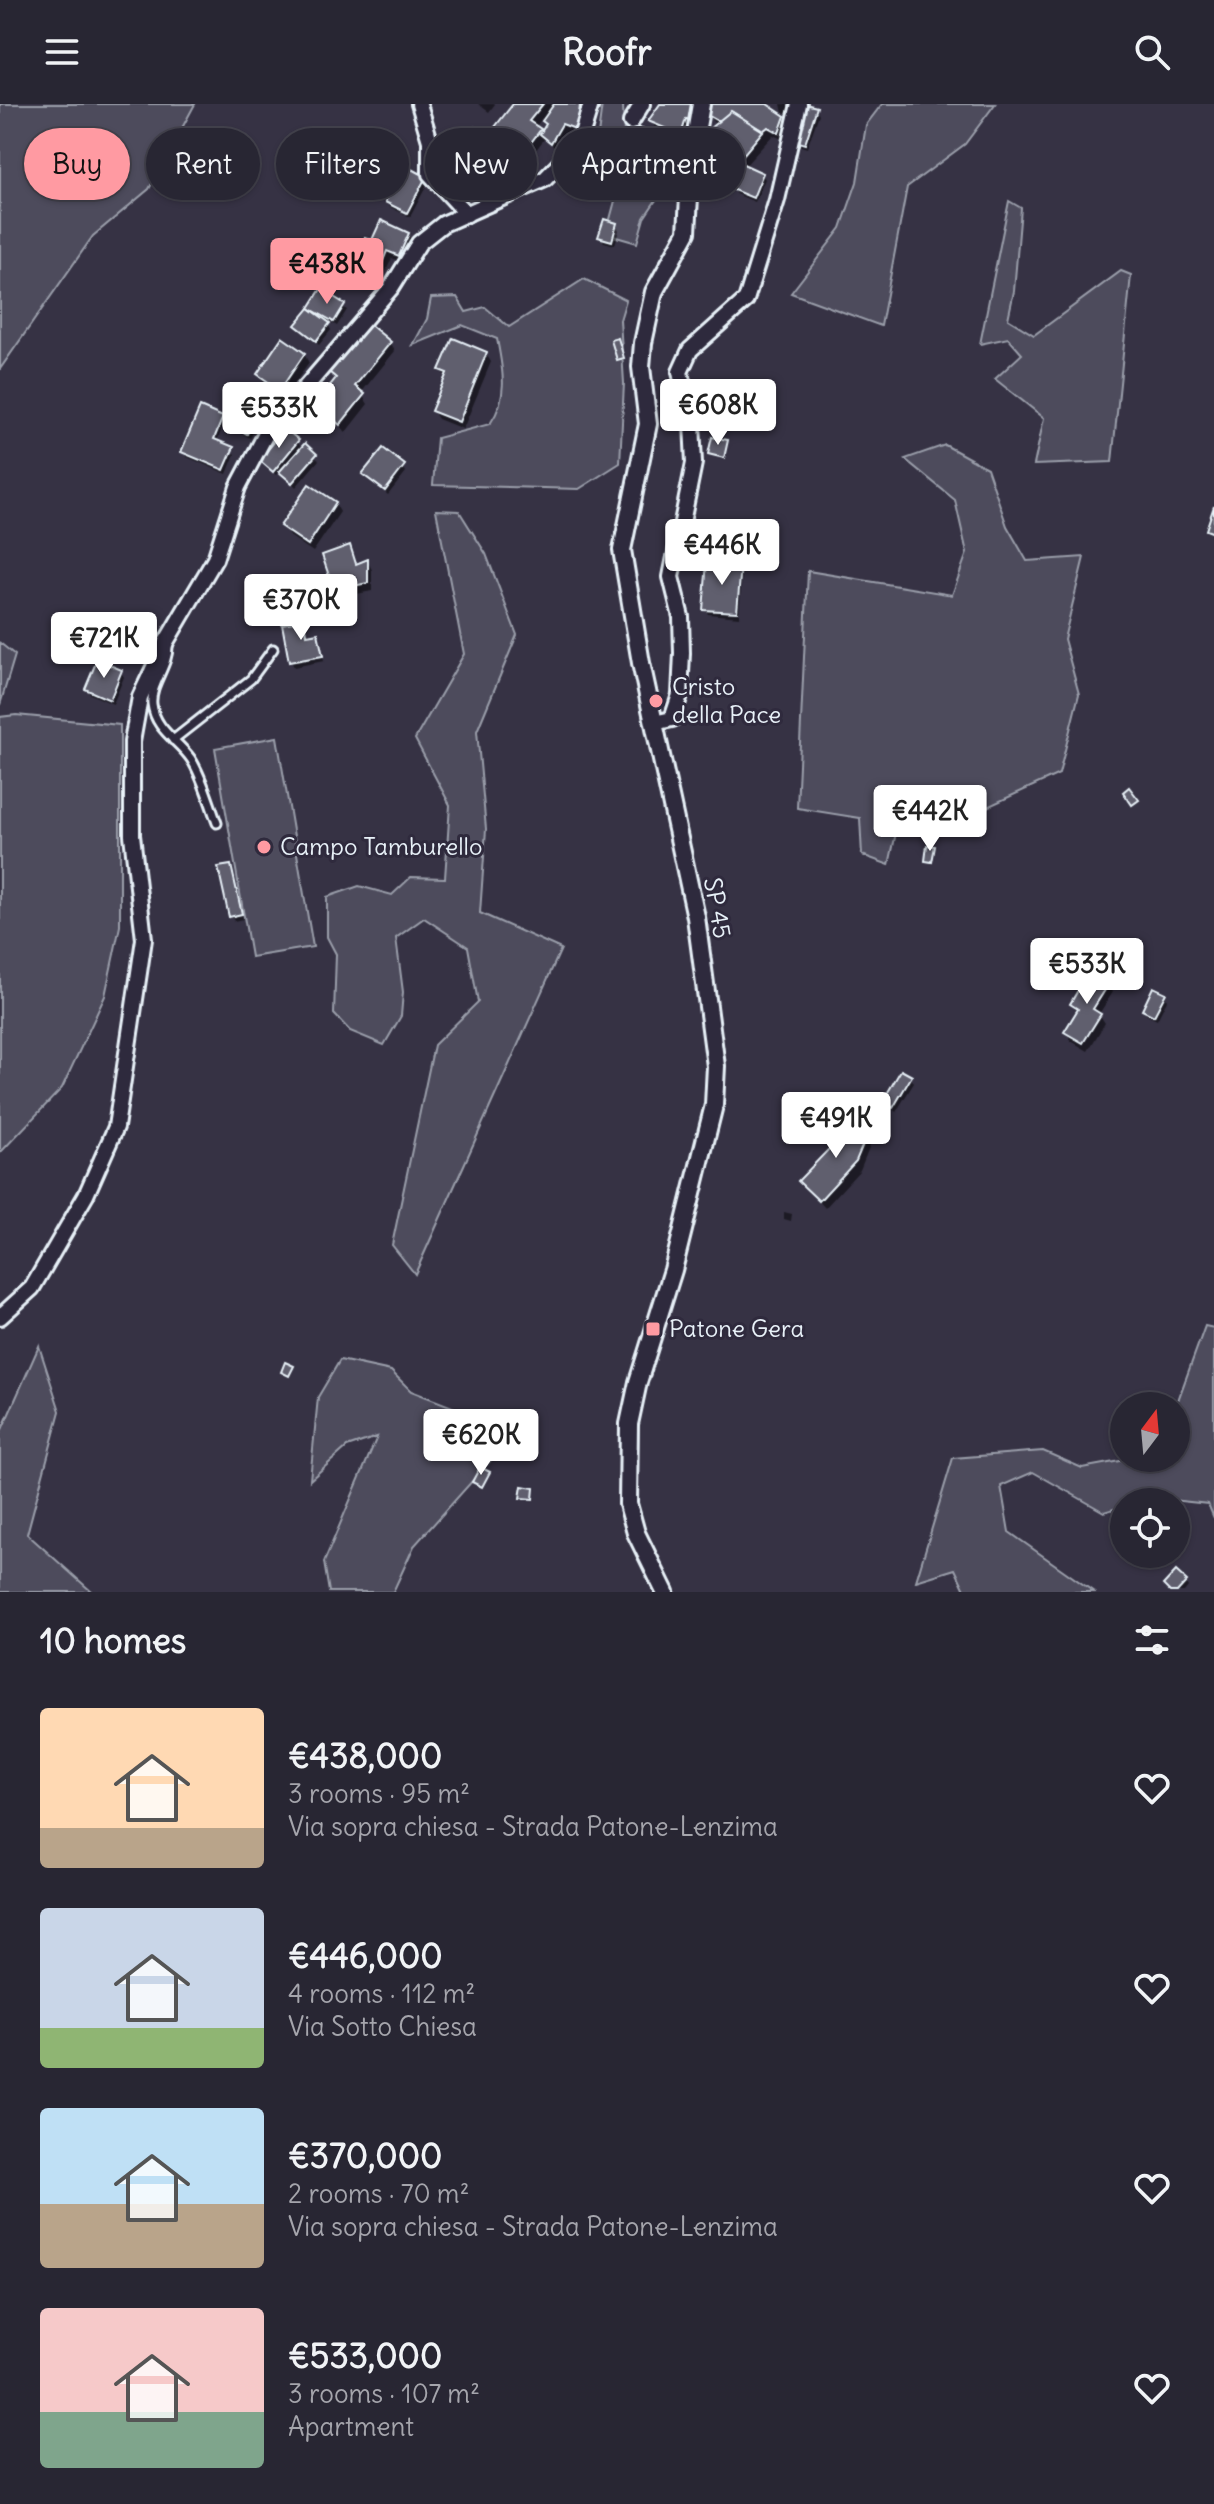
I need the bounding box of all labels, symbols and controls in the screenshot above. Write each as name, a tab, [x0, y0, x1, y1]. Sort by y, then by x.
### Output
icon: menu	[40, 30, 84, 74]
text: Roofr	[562, 30, 652, 75]
icon: search	[1130, 30, 1174, 74]
chip: Buy	[24, 128, 130, 200]
chip: Rent	[146, 128, 260, 200]
chip: Filters	[276, 128, 409, 200]
chip: New	[425, 128, 537, 200]
chip: Apartment	[553, 128, 745, 200]
pin: €438K	[271, 238, 383, 306]
text: €438K	[288, 247, 366, 280]
pin: €608K	[662, 379, 774, 447]
pin: €533K	[223, 382, 335, 450]
text: €608K	[678, 388, 758, 421]
text: €533K	[240, 391, 318, 424]
pin: €446K	[666, 519, 778, 587]
text: €446K	[683, 528, 761, 561]
pin: €370K	[245, 574, 357, 642]
text: €370K	[262, 583, 340, 616]
pin: €721K	[48, 612, 160, 680]
text: €721K	[69, 621, 139, 654]
place label: Cristo della Pace	[672, 671, 781, 729]
marker: Cristo della Pace	[647, 692, 665, 710]
pin: €442K	[874, 785, 986, 853]
text: €442K	[892, 794, 968, 827]
place label: Campo Tamburello	[280, 831, 483, 861]
marker: Campo Tamburello	[255, 838, 273, 856]
street label: SP 45	[698, 875, 738, 941]
pin: €533K	[1031, 938, 1143, 1006]
text: €533K	[1048, 947, 1126, 980]
pin: €491K	[780, 1092, 892, 1160]
text: €491K	[800, 1101, 872, 1134]
place label: Patone Gera	[669, 1313, 804, 1343]
marker: Patone Gera	[644, 1320, 662, 1338]
north arrow	[1110, 1392, 1190, 1472]
map controls	[1110, 1392, 1190, 1568]
pin: €620K	[425, 1409, 537, 1477]
text: €620K	[441, 1418, 521, 1451]
button: locate	[1110, 1488, 1190, 1568]
icon: filters	[1130, 1618, 1174, 1662]
text: 10 homes	[40, 1619, 186, 1662]
text: €438,000	[288, 1734, 442, 1777]
icon: home	[104, 1740, 200, 1836]
icon: heart	[1130, 1766, 1174, 1810]
text: 3 rooms · 95 m²	[288, 1777, 470, 1810]
text: Via sopra chiesa - Strada Patone-Lenzima	[288, 1810, 778, 1843]
text: €446,000	[288, 1934, 443, 1977]
icon: home	[104, 1940, 200, 2036]
icon: heart	[1130, 1966, 1174, 2010]
text: 4 rooms · 112 m²	[288, 1977, 475, 2010]
text: Via Sotto Chiesa	[288, 2010, 477, 2043]
text: €370,000	[288, 2134, 442, 2177]
icon: home	[104, 2140, 200, 2236]
icon: heart	[1130, 2166, 1174, 2210]
text: 2 rooms · 70 m²	[288, 2177, 469, 2210]
text: Via sopra chiesa - Strada Patone-Lenzima	[288, 2210, 778, 2243]
text: €533,000	[288, 2334, 442, 2377]
icon: home	[104, 2340, 200, 2436]
icon: heart	[1130, 2366, 1174, 2410]
text: 3 rooms · 107 m²	[288, 2377, 480, 2410]
text: Apartment	[288, 2410, 414, 2443]

